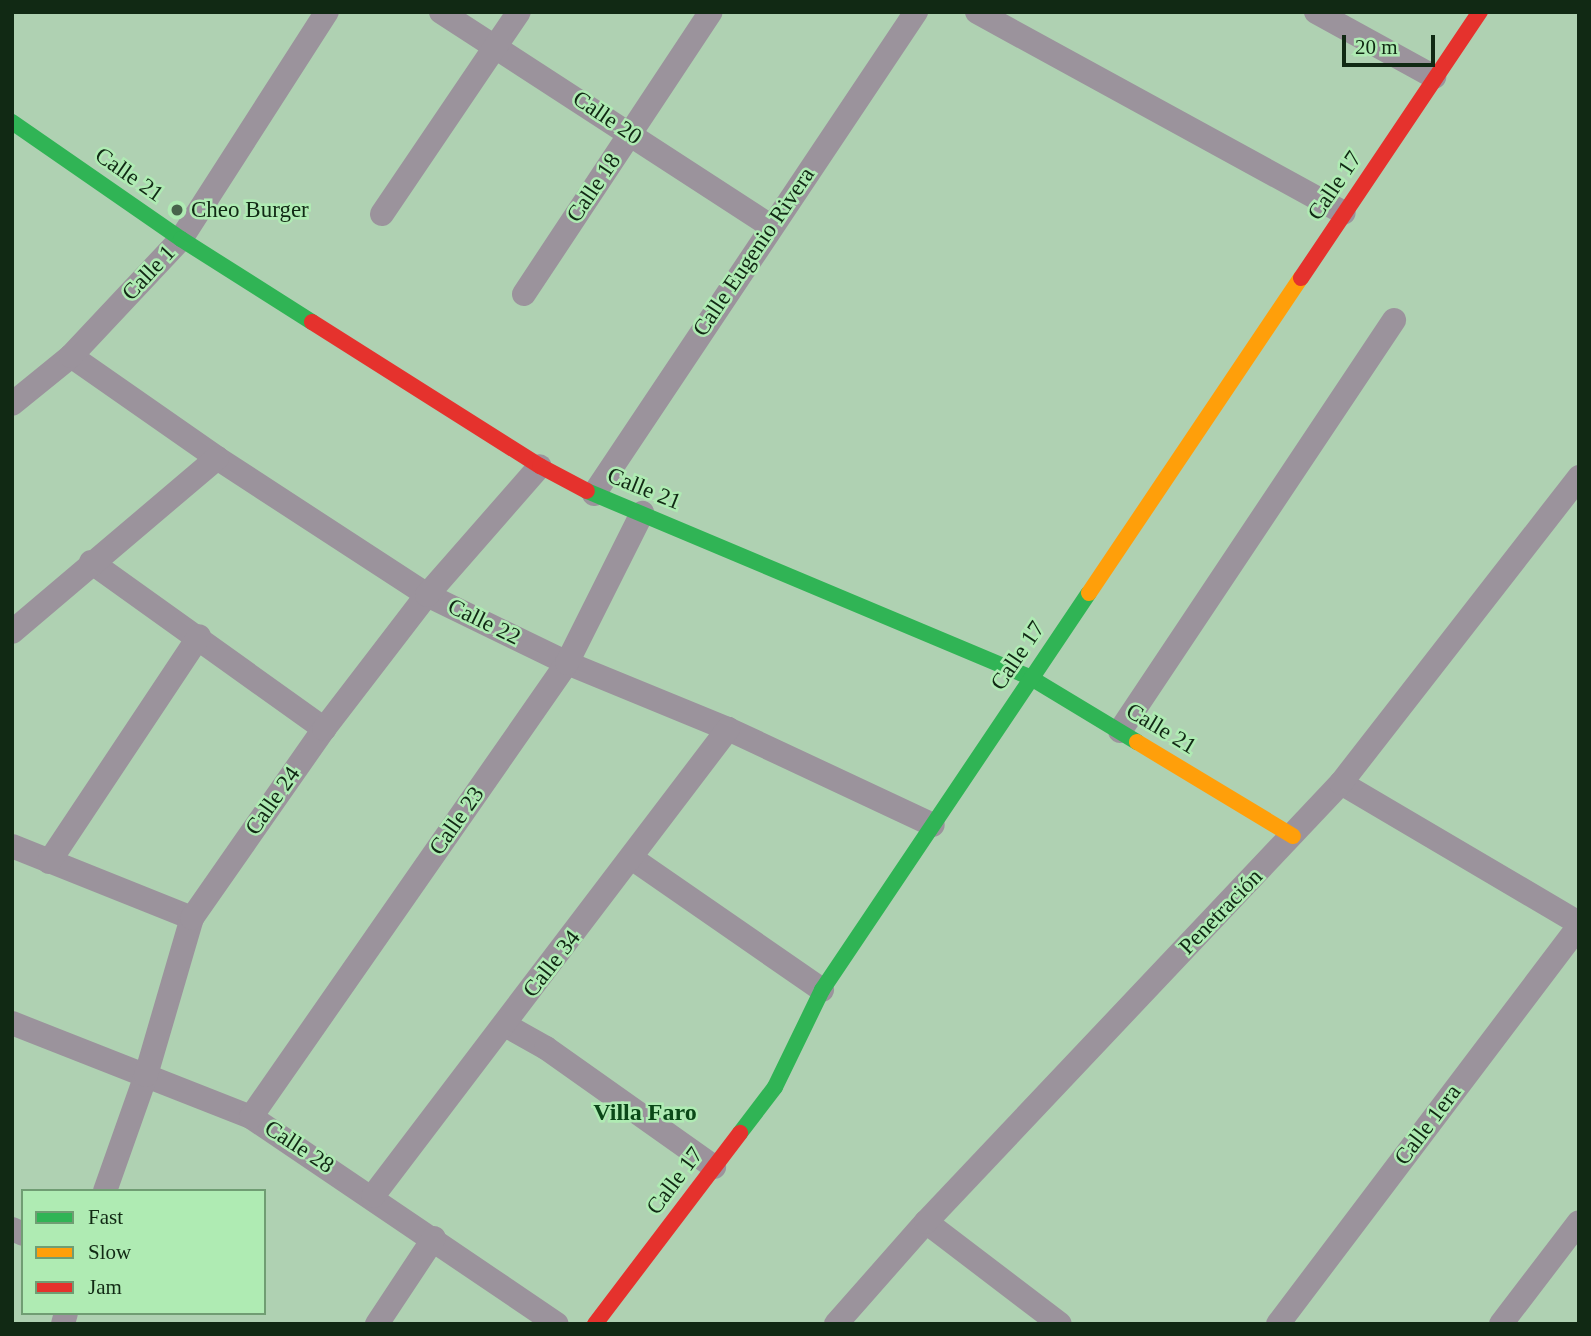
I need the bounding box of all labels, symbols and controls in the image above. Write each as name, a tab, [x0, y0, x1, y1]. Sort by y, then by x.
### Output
scale bar	[1346, 21, 1439, 65]
text: 20 m	[1355, 35, 1398, 59]
street label: Calle 20	[567, 85, 647, 151]
street label: Calle 21	[89, 142, 169, 208]
street label: Calle 17	[1302, 146, 1368, 226]
street label: Calle 18	[561, 148, 627, 228]
street label: Calle Eugenio Rivera	[687, 162, 821, 342]
place label: Cheo Burger	[191, 196, 309, 224]
marker: Cheo Burger	[169, 202, 185, 218]
street label: Calle 1	[116, 240, 182, 306]
street label: Calle 21	[603, 462, 685, 516]
street label: Calle 22	[443, 593, 525, 651]
street label: Calle 17	[985, 616, 1051, 696]
street label: Calle 21	[1121, 697, 1201, 761]
street label: Calle 24	[240, 761, 306, 841]
street label: Calle 23	[424, 781, 490, 861]
street label: Penetración	[1173, 863, 1269, 961]
street label: Calle 34	[517, 925, 587, 1003]
street label: Calle 1era	[1389, 1079, 1467, 1171]
district label: Villa Faro	[593, 1099, 697, 1127]
street label: Calle 28	[259, 1114, 339, 1180]
street label: Calle 17	[641, 1142, 709, 1220]
legend	[21, 1189, 266, 1315]
text: Fast	[88, 1205, 123, 1229]
text: Slow	[88, 1240, 131, 1264]
text: Jam	[88, 1275, 122, 1299]

